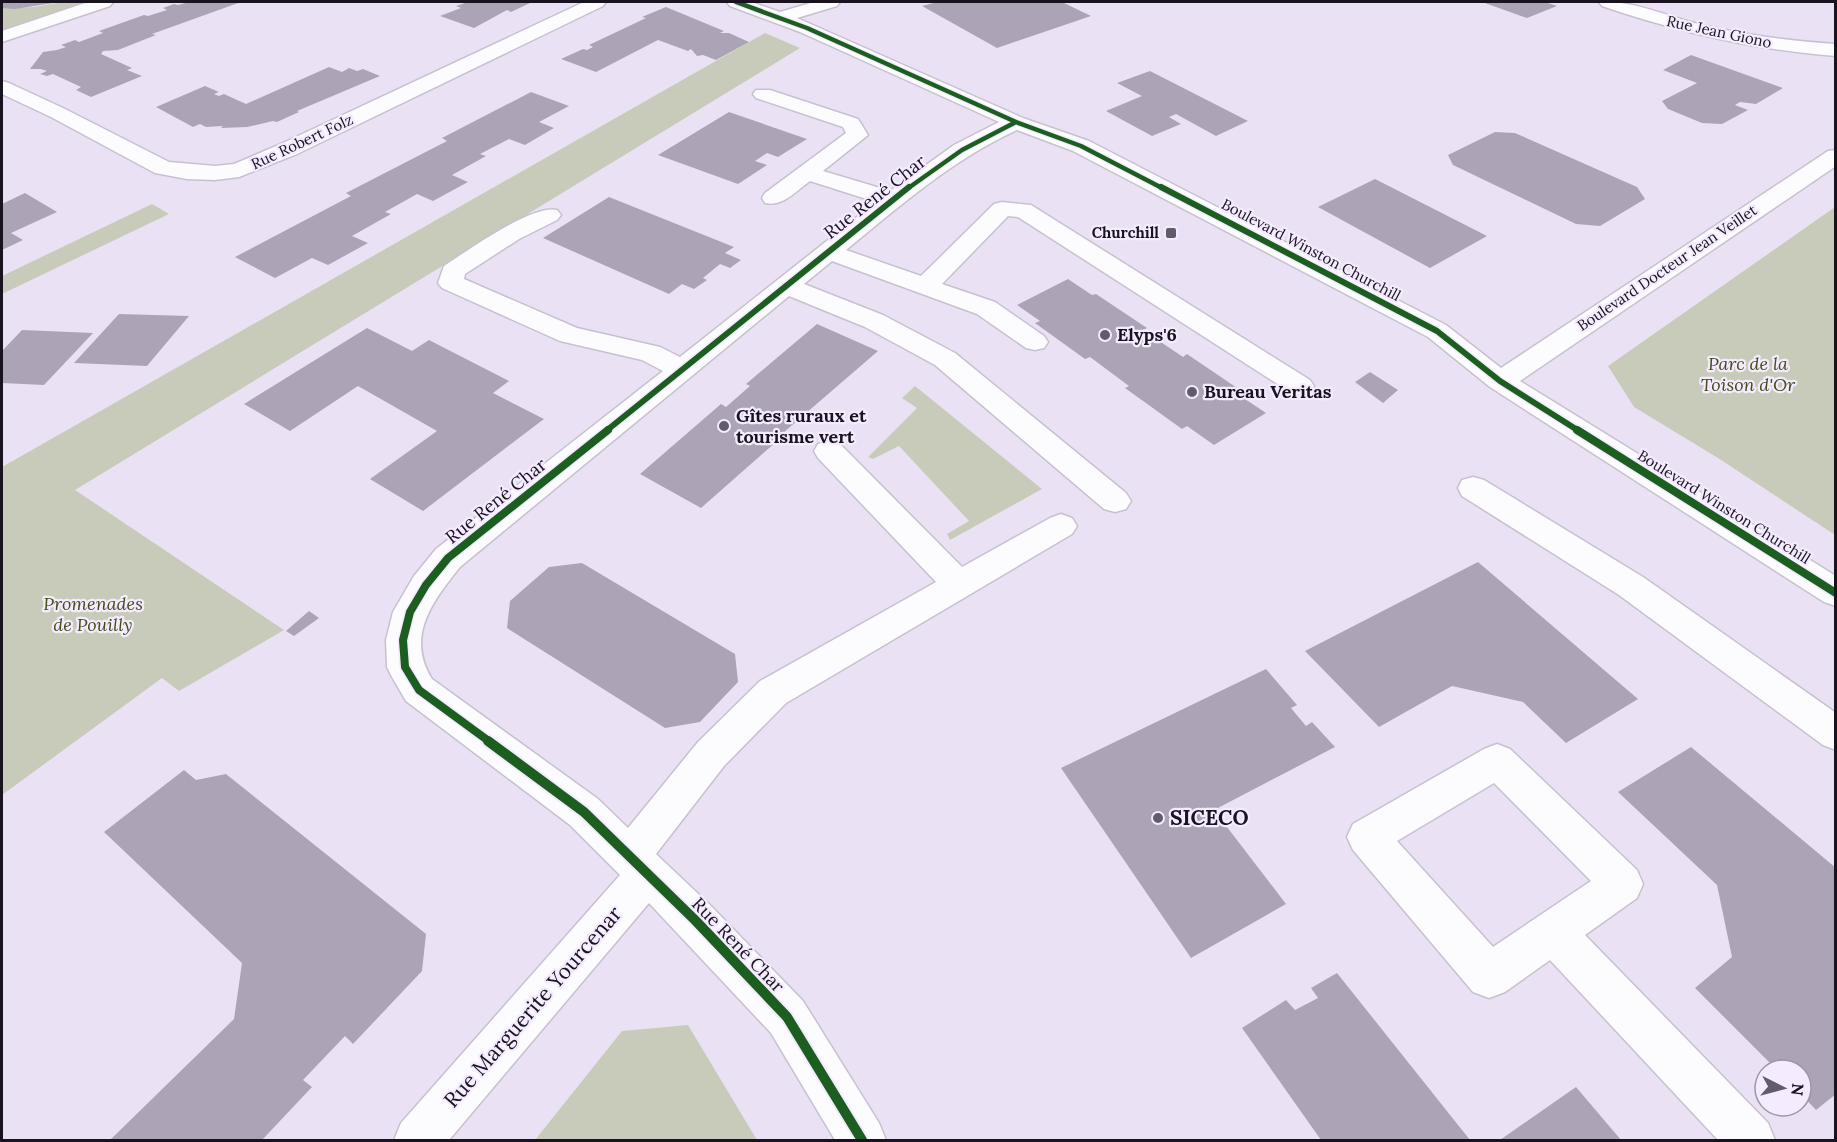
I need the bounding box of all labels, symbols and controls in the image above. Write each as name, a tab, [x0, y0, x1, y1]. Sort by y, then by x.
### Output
street label: Rue Jean Giono	[1665, 11, 1774, 52]
street label: Rue Robert Folz	[248, 110, 356, 173]
street label: Rue René Char	[819, 149, 931, 244]
street label: Boulevard Winston Churchill	[1218, 194, 1404, 305]
street label: Boulevard Docteur Jean Veillet	[1573, 200, 1760, 335]
place label: Churchill	[1092, 223, 1159, 242]
marker: Churchill	[1164, 226, 1178, 240]
place label: Elyps'6	[1117, 323, 1177, 346]
marker: Elyps'6	[1098, 328, 1112, 342]
park label: Parc de la Toison d'Or	[1701, 352, 1796, 396]
place label: Bureau Veritas	[1204, 380, 1332, 403]
marker: Bureau Veritas	[1185, 385, 1199, 399]
place label: Gîtes ruraux et tourisme vert	[736, 404, 867, 448]
marker: Gîtes ruraux et tourisme vert	[717, 419, 731, 433]
street label: Boulevard Winston Churchill	[1634, 445, 1814, 568]
street label: Rue René Char	[441, 453, 551, 548]
park label: Promenades de Pouilly	[43, 592, 143, 636]
place label: SICECO	[1170, 804, 1249, 831]
marker: SICECO	[1151, 811, 1165, 825]
street label: Rue René Char	[687, 892, 790, 997]
street label: Rue Marguerite Yourcenar	[438, 900, 628, 1113]
north arrow	[1753, 1058, 1813, 1118]
text: N	[1787, 1082, 1809, 1097]

